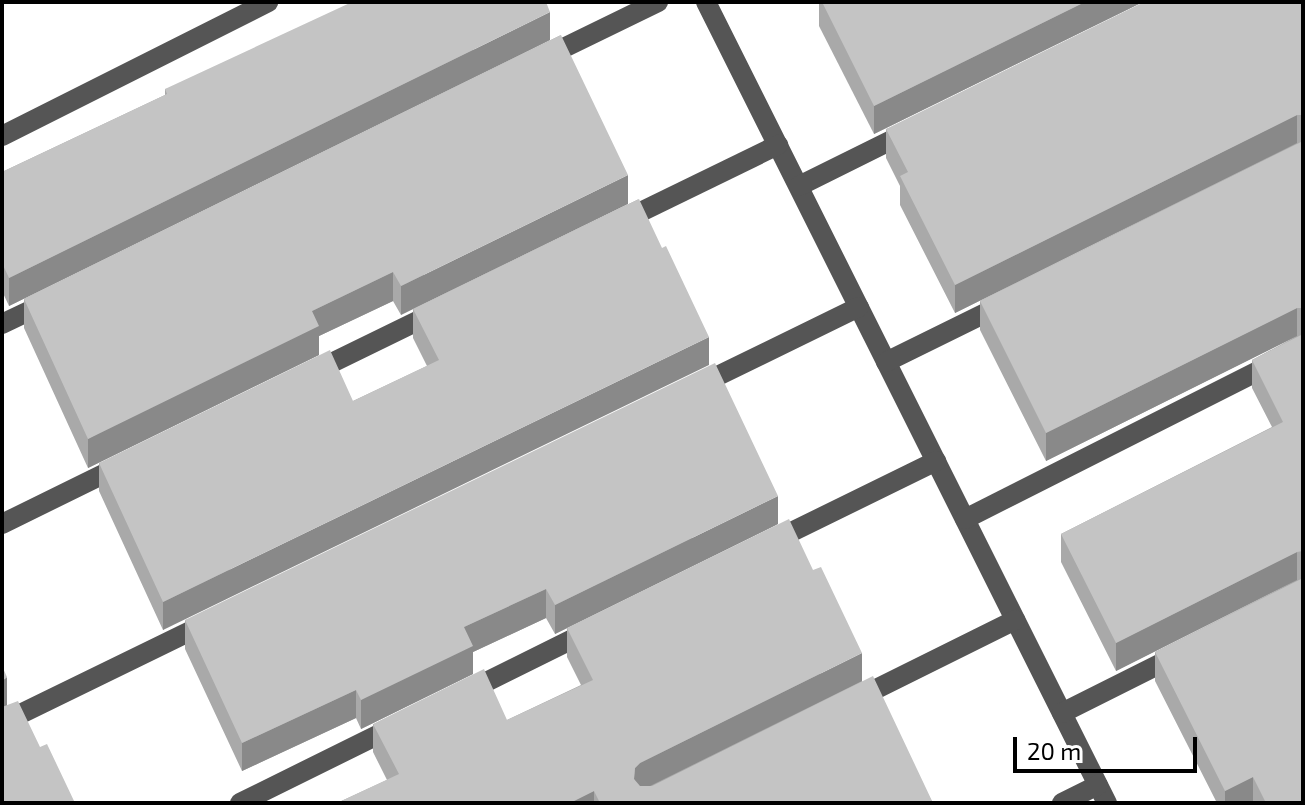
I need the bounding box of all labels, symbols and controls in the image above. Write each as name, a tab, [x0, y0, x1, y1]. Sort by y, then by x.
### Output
scale bar	[1017, 721, 1201, 771]
text: 20 m	[1027, 736, 1081, 765]

